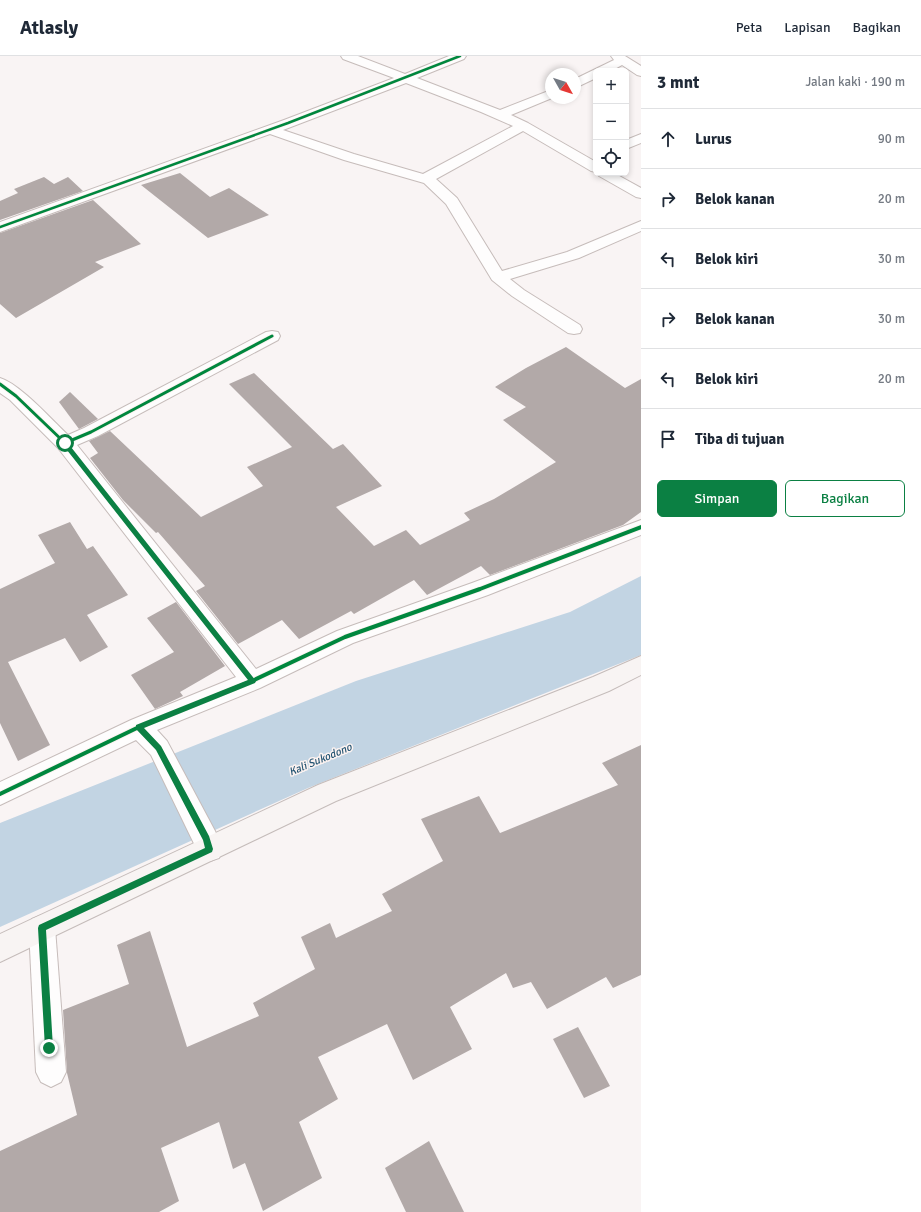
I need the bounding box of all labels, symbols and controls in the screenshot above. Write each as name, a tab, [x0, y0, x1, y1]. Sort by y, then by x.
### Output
text: Atlasly	[20, 16, 78, 40]
text: Peta	[736, 19, 762, 36]
text: Lapisan	[784, 19, 831, 36]
text: Bagikan	[853, 19, 901, 36]
north arrow	[545, 68, 581, 104]
map controls	[593, 68, 629, 176]
button: +	[593, 68, 629, 104]
text: 3 mnt	[657, 72, 699, 93]
text: Jalan kaki · 190 m	[806, 74, 905, 90]
button: −	[593, 104, 629, 140]
icon: ahead	[657, 128, 679, 150]
text: Lurus	[695, 130, 732, 148]
text: 90 m	[878, 131, 905, 147]
button: locate	[593, 140, 629, 176]
icon: right	[657, 188, 679, 210]
text: Belok kanan	[695, 190, 775, 208]
text: 20 m	[878, 191, 905, 207]
icon: left	[657, 248, 679, 270]
text: Belok kiri	[695, 250, 758, 268]
text: 30 m	[878, 251, 905, 267]
icon: right	[657, 308, 679, 330]
text: Belok kanan	[695, 310, 775, 328]
text: 30 m	[878, 311, 905, 327]
icon: left	[657, 368, 679, 390]
text: Belok kiri	[695, 370, 758, 388]
text: 20 m	[878, 371, 905, 387]
icon: arrive	[657, 428, 679, 450]
text: Tiba di tujuan	[695, 430, 785, 448]
route start	[56, 434, 74, 452]
button: Simpan	[657, 480, 777, 517]
button: Bagikan	[785, 480, 905, 517]
water label: Kali Sukodono	[287, 740, 355, 779]
route end	[40, 1039, 58, 1057]

